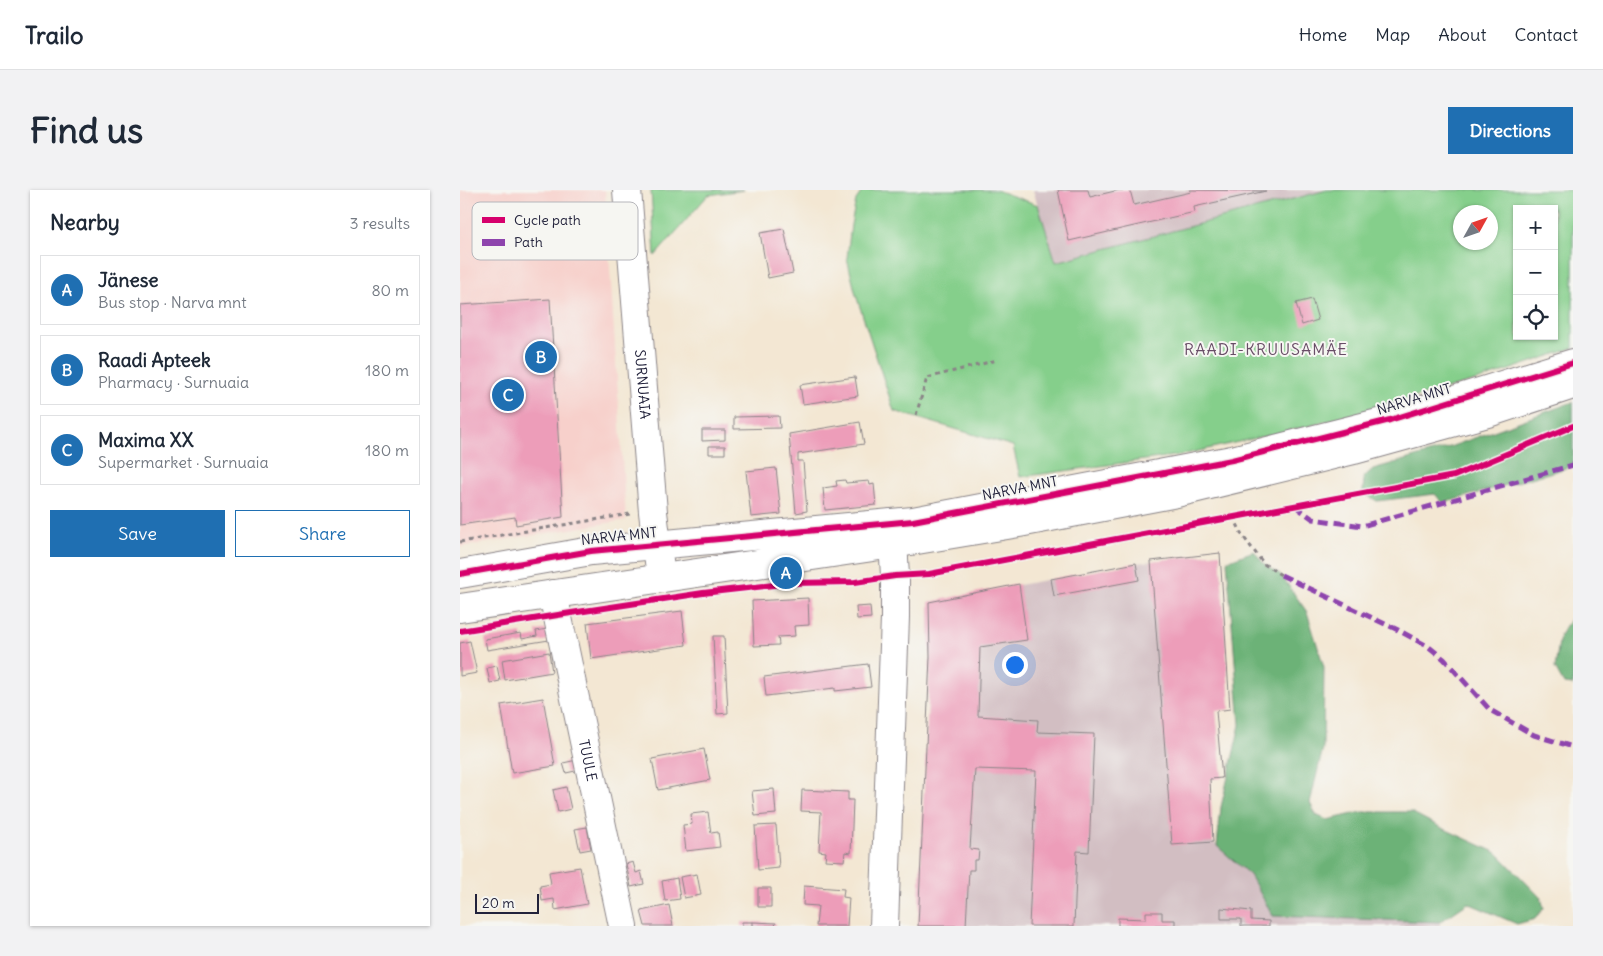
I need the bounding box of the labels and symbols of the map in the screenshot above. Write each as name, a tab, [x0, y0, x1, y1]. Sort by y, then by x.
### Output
legend	[472, 202, 638, 260]
north arrow	[1453, 205, 1498, 250]
text: Cycle path	[514, 211, 581, 229]
text: Path	[514, 233, 543, 251]
pin: B	[525, 338, 557, 376]
district label: RAADI-KRUUSAMÄE	[1184, 339, 1348, 359]
street label: SURNUAIA	[631, 349, 654, 420]
pin: C	[492, 376, 524, 414]
street label: NARVA MNT	[1375, 379, 1453, 419]
street label: NARVA MNT	[981, 472, 1059, 504]
street label: NARVA MNT	[580, 523, 658, 549]
pin: A	[770, 554, 802, 592]
your location	[1002, 652, 1028, 678]
street label: TUULE	[575, 738, 601, 783]
scale bar	[475, 891, 539, 914]

